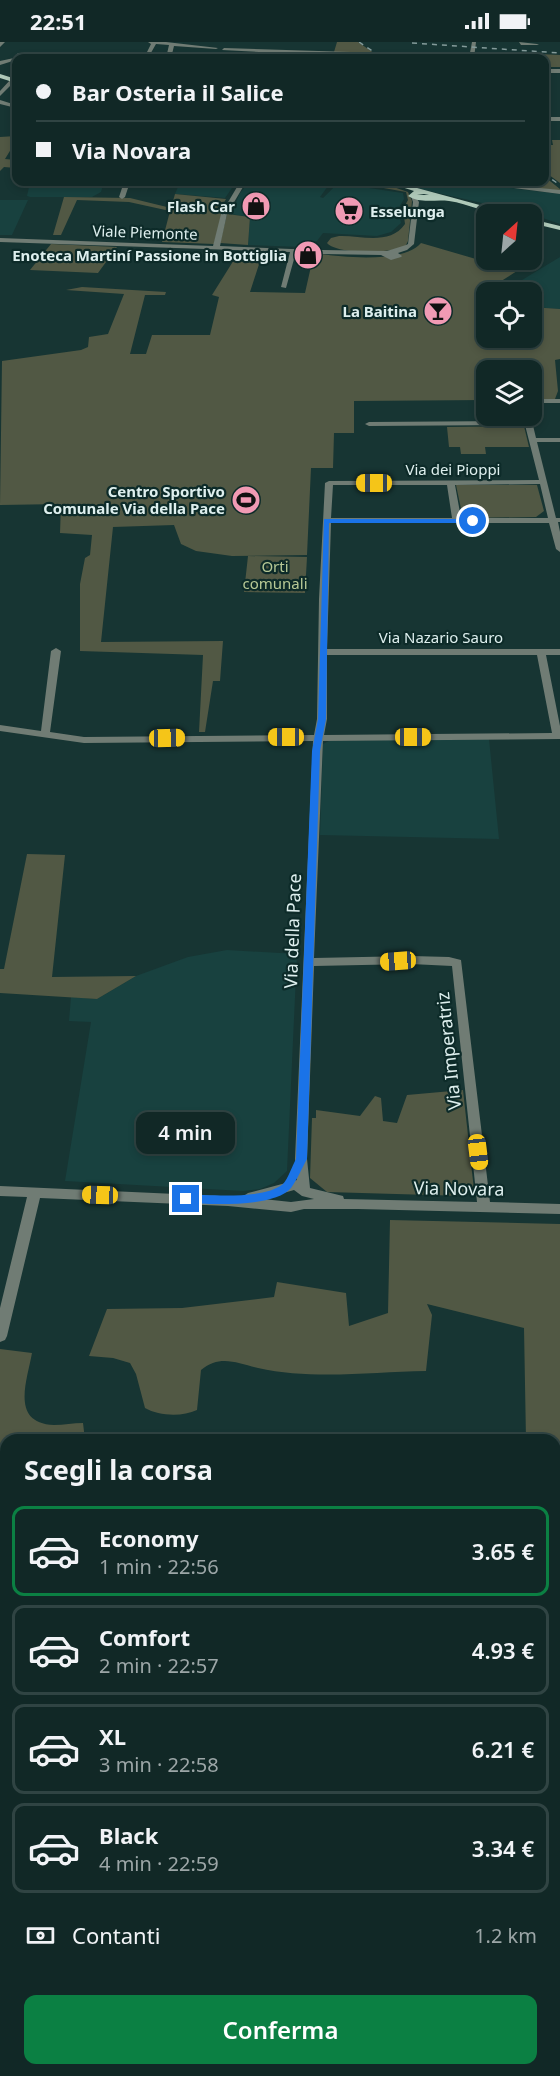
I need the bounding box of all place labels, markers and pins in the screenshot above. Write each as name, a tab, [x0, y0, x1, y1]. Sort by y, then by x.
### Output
shop icon: Flash Car	[240, 190, 272, 222]
supermarket icon: Esselunga	[333, 195, 365, 227]
place label: Flash Car	[167, 196, 235, 216]
place label: Esselunga	[370, 201, 445, 221]
shop icon: Enoteca Martiní Passione in Bottiglia	[292, 239, 324, 271]
place label: Enoteca Martiní Passione in Bottiglia	[12, 245, 287, 265]
bar icon: La Baitina	[422, 295, 454, 327]
place label: La Baitina	[343, 301, 417, 321]
place label: Centro Sportivo Comunale Via della Pace	[43, 481, 225, 518]
sports icon: Centro Sportivo Comunale Via della Pace	[230, 484, 262, 516]

